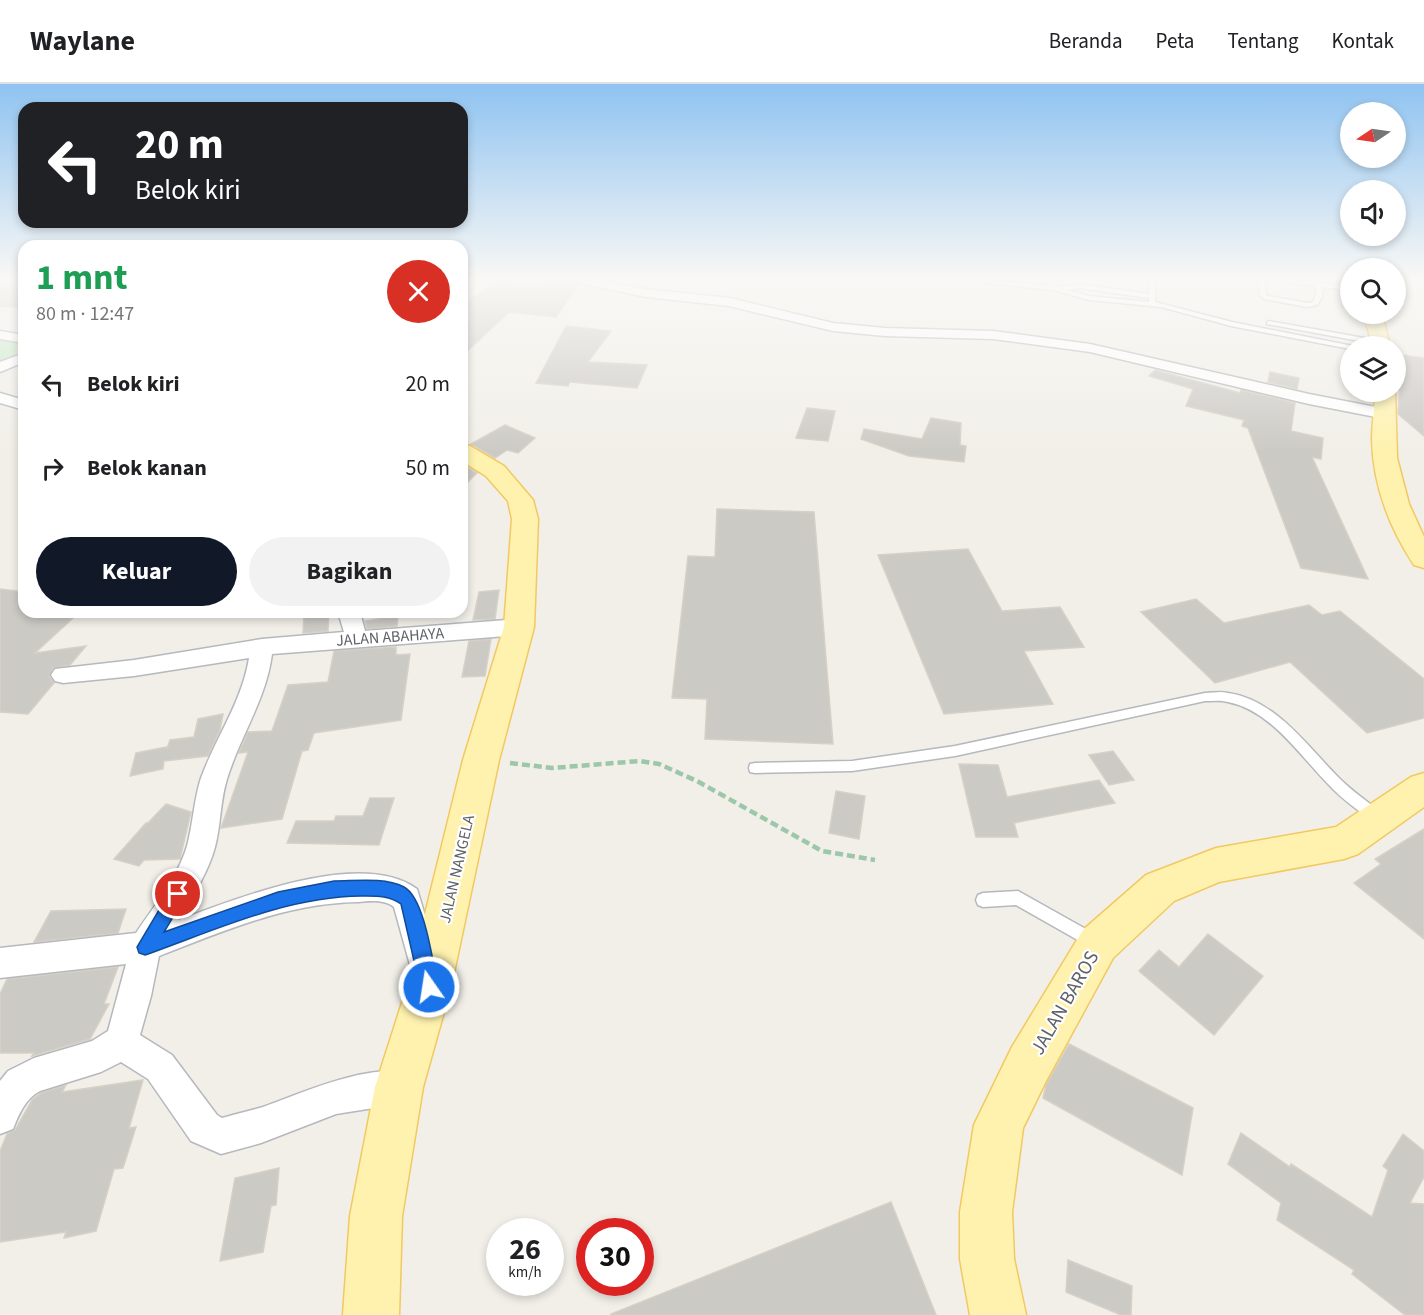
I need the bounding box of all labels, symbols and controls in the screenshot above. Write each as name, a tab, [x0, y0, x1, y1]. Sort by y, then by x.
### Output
text: Waylane	[30, 21, 135, 61]
text: Beranda	[1049, 26, 1123, 56]
text: Peta	[1156, 26, 1194, 56]
text: Tentang	[1227, 26, 1298, 56]
text: Kontak	[1331, 26, 1394, 56]
north arrow	[1340, 102, 1406, 168]
map controls	[1340, 102, 1406, 402]
text: 20 m	[135, 115, 224, 175]
icon: left	[36, 126, 114, 204]
text: Belok kiri	[135, 171, 241, 210]
button: sound	[1340, 180, 1406, 246]
text: 1 mnt	[36, 252, 127, 303]
button: search	[1340, 258, 1406, 324]
button: close	[387, 260, 450, 323]
text: 80 m · 12:47	[36, 300, 134, 328]
button: layers	[1340, 336, 1406, 402]
icon: left	[36, 368, 69, 401]
text: Belok kiri	[87, 368, 180, 400]
text: 20 m	[405, 368, 450, 400]
icon: right	[36, 452, 69, 485]
text: Belok kanan	[87, 452, 207, 484]
text: 50 m	[405, 452, 450, 484]
button: Keluar	[36, 537, 237, 606]
button: Bagikan	[249, 537, 450, 606]
street label: JALAN ABAHAYA	[335, 622, 445, 652]
street label: JALAN NANGELA	[434, 812, 480, 925]
pin	[152, 868, 203, 919]
icon: arrive	[161, 877, 194, 910]
street label: JALAN BAROS	[1024, 946, 1106, 1060]
position arrow	[397, 955, 461, 1019]
speed limit sign: 30	[576, 1218, 654, 1296]
text: 26	[509, 1228, 541, 1271]
text: km/h	[508, 1262, 542, 1283]

